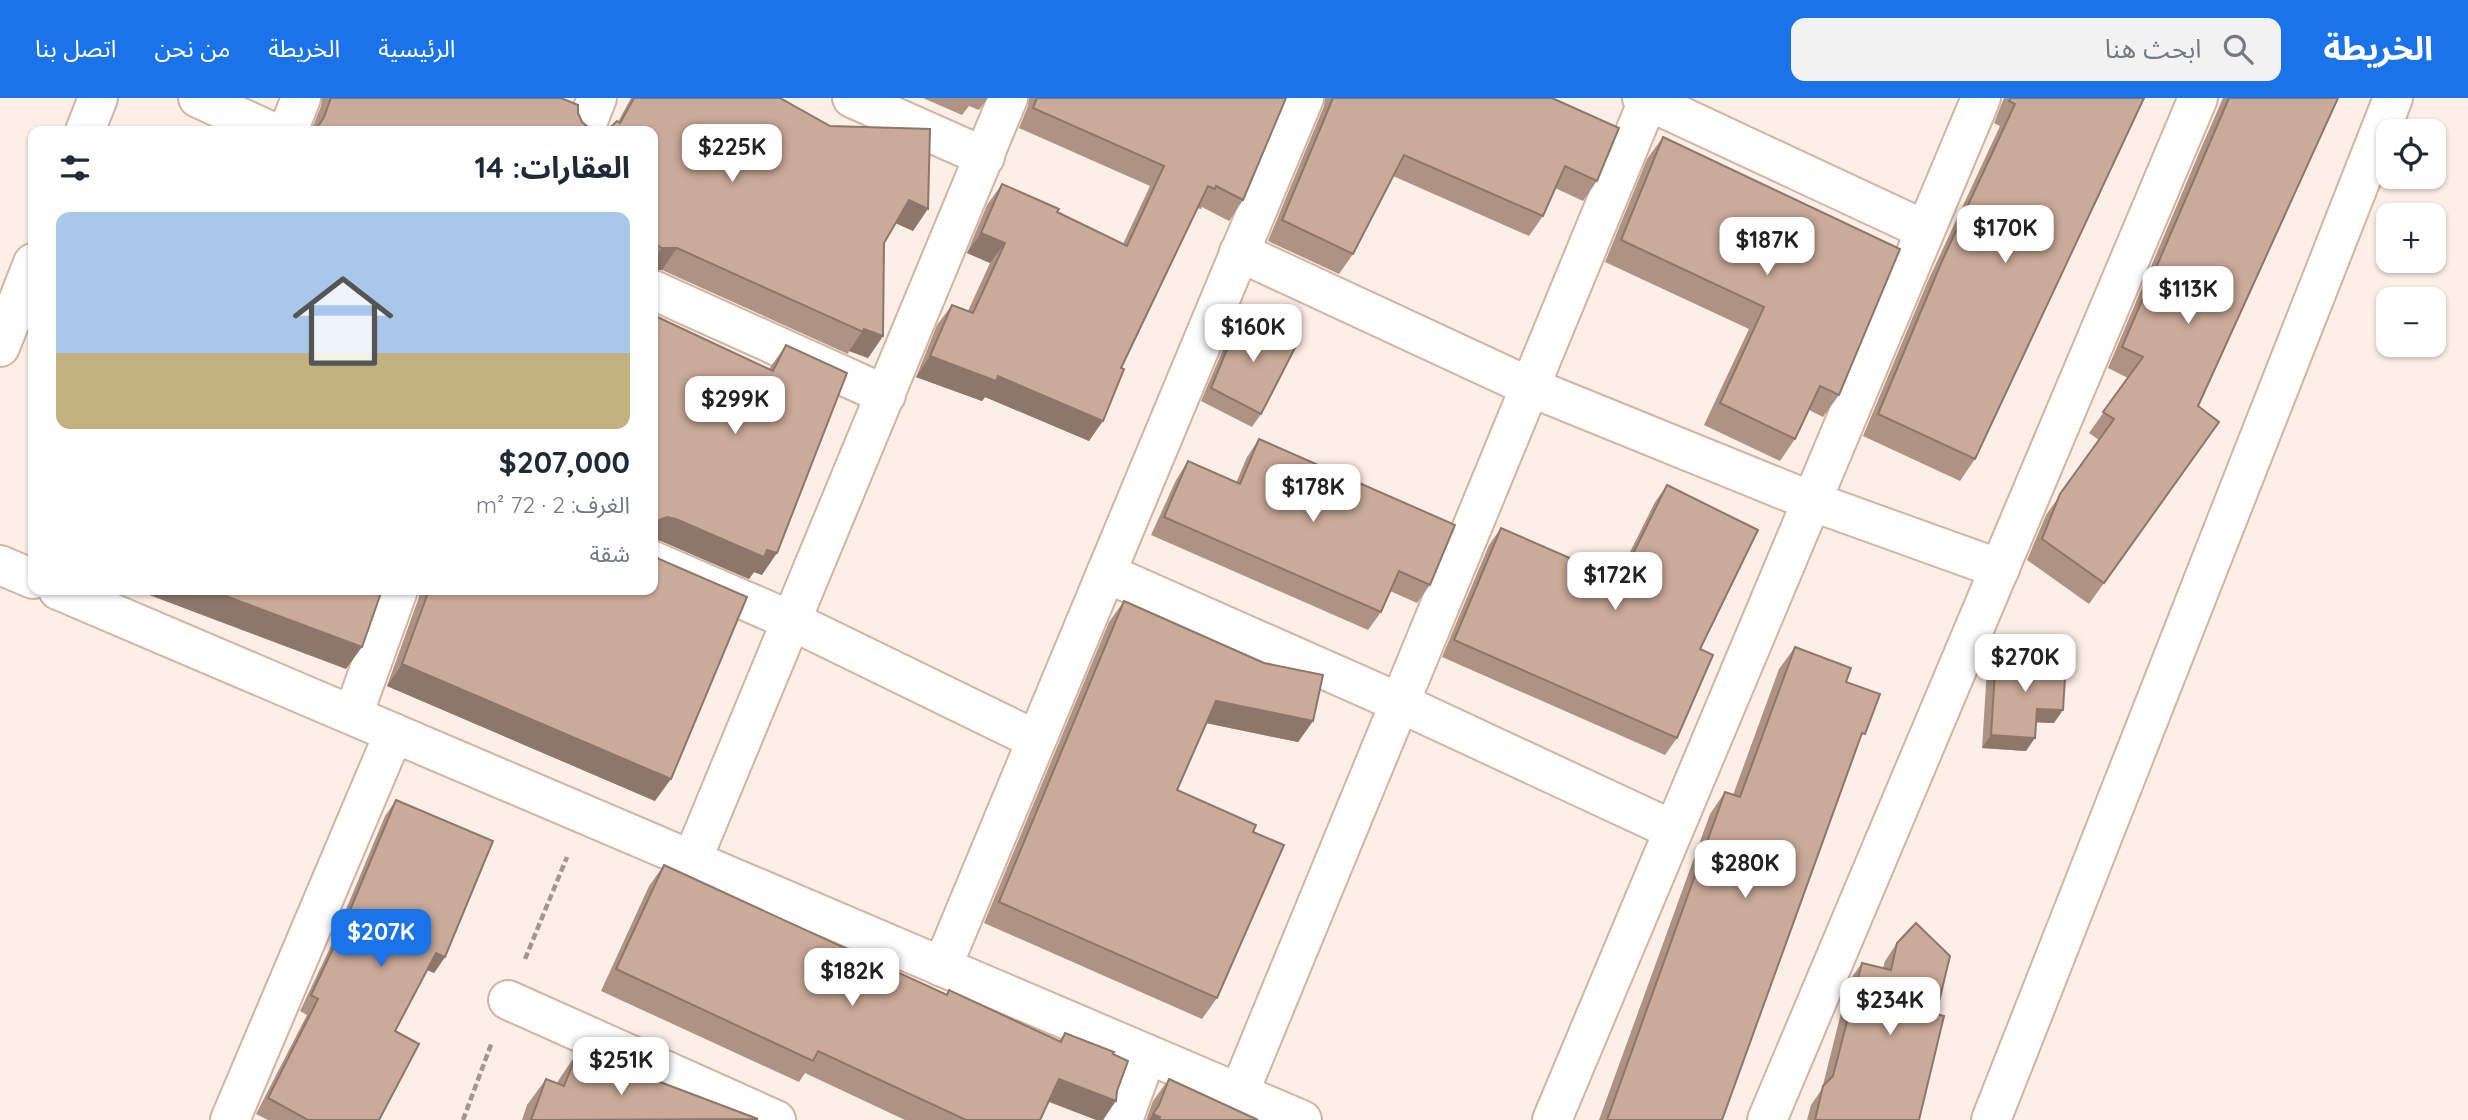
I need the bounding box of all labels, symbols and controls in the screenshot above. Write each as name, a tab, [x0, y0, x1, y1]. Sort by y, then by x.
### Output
search box	[1791, 18, 2281, 81]
text: الخريطة	[2323, 27, 2433, 68]
icon: search	[2219, 30, 2257, 68]
text: ابحث هنا	[2105, 32, 2201, 65]
text: اتصل بنا	[35, 33, 116, 63]
text: من نحن	[154, 33, 230, 63]
text: الخريطة	[268, 33, 340, 63]
text: الرئيسية	[378, 33, 455, 63]
map controls	[2376, 119, 2446, 357]
button: locate	[2376, 119, 2446, 189]
pin: $225K	[683, 125, 781, 184]
text: $225K	[698, 132, 766, 161]
text: العقارات: 14	[475, 148, 630, 186]
icon: filters	[56, 149, 94, 187]
button: +	[2376, 203, 2446, 273]
pin: $170K	[1956, 206, 2054, 265]
text: $170K	[1973, 213, 2037, 242]
pin: $187K	[1718, 218, 1816, 277]
text: $187K	[1736, 225, 1798, 254]
icon: home	[280, 258, 406, 384]
pin: $113K	[2139, 266, 2237, 326]
text: $113K	[2158, 274, 2218, 303]
button: −	[2376, 287, 2446, 357]
pin: $160K	[1204, 304, 1302, 364]
text: $160K	[1221, 312, 1285, 341]
pin: $299K	[686, 376, 784, 436]
text: $299K	[701, 384, 769, 413]
text: $207,000	[499, 443, 630, 481]
pin: $178K	[1264, 464, 1362, 524]
text: $178K	[1282, 472, 1344, 501]
text: الغرف: 2 · 72 m²	[476, 490, 630, 519]
text: شقة	[589, 539, 630, 568]
pin: $172K	[1566, 552, 1664, 612]
text: $172K	[1583, 560, 1647, 589]
pin: $270K	[1976, 634, 2074, 694]
text: $270K	[1991, 642, 2059, 671]
pin: $280K	[1696, 840, 1794, 900]
text: $280K	[1711, 848, 1779, 877]
pin: $207K	[332, 910, 430, 969]
text: $207K	[347, 917, 415, 946]
pin: $182K	[803, 948, 901, 1008]
text: $182K	[820, 956, 884, 985]
pin: $234K	[1841, 978, 1939, 1037]
text: $234K	[1856, 985, 1924, 1014]
pin: $251K	[572, 1038, 670, 1097]
text: $251K	[589, 1045, 653, 1074]

